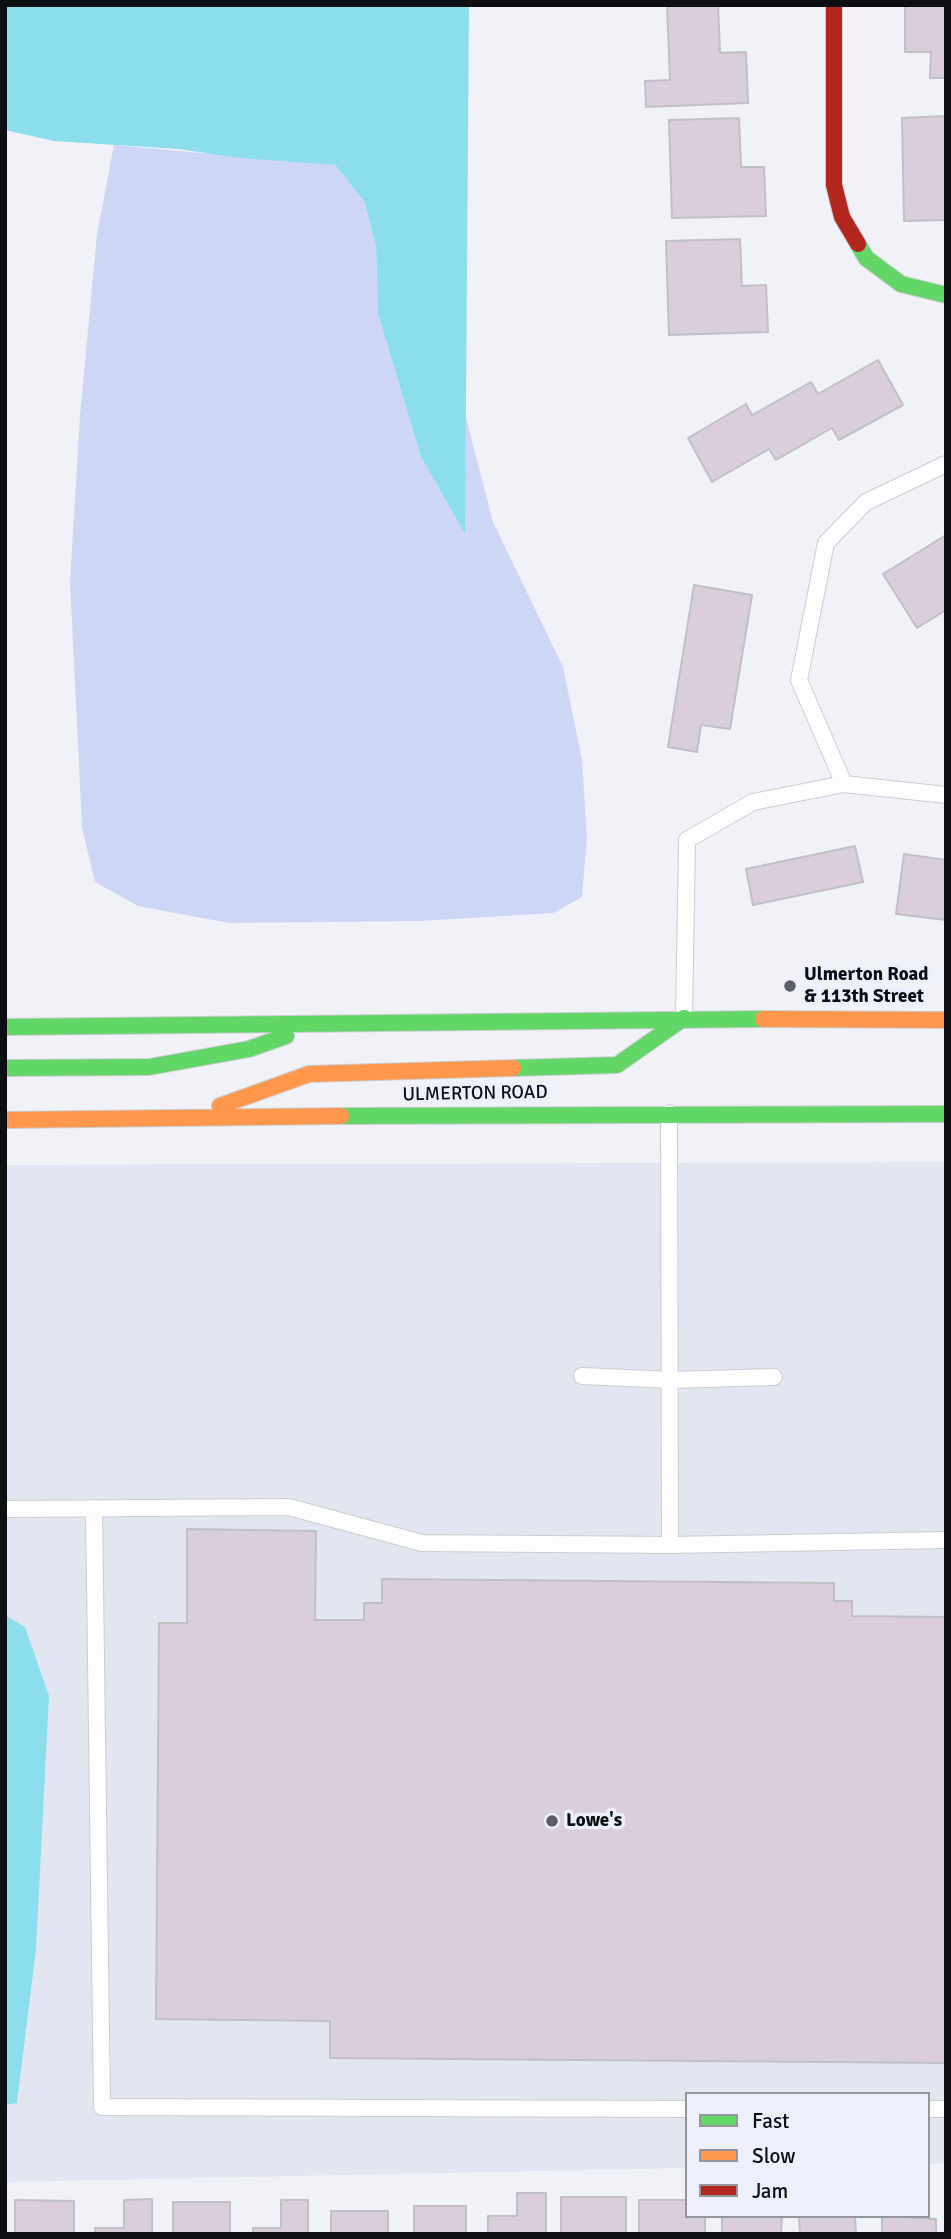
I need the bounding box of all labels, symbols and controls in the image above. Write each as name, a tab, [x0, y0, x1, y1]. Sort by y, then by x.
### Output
place label: Ulmerton Road & 113th Street	[804, 964, 928, 1008]
marker: Ulmerton Road & 113th Street	[782, 978, 798, 994]
street label: ULMERTON ROAD	[402, 1081, 548, 1107]
place label: Lowe's	[566, 1810, 622, 1832]
marker: Lowe's	[544, 1813, 560, 1829]
legend	[685, 2092, 930, 2218]
text: Fast	[752, 2108, 789, 2134]
text: Slow	[752, 2143, 796, 2169]
text: Jam	[752, 2178, 788, 2204]

